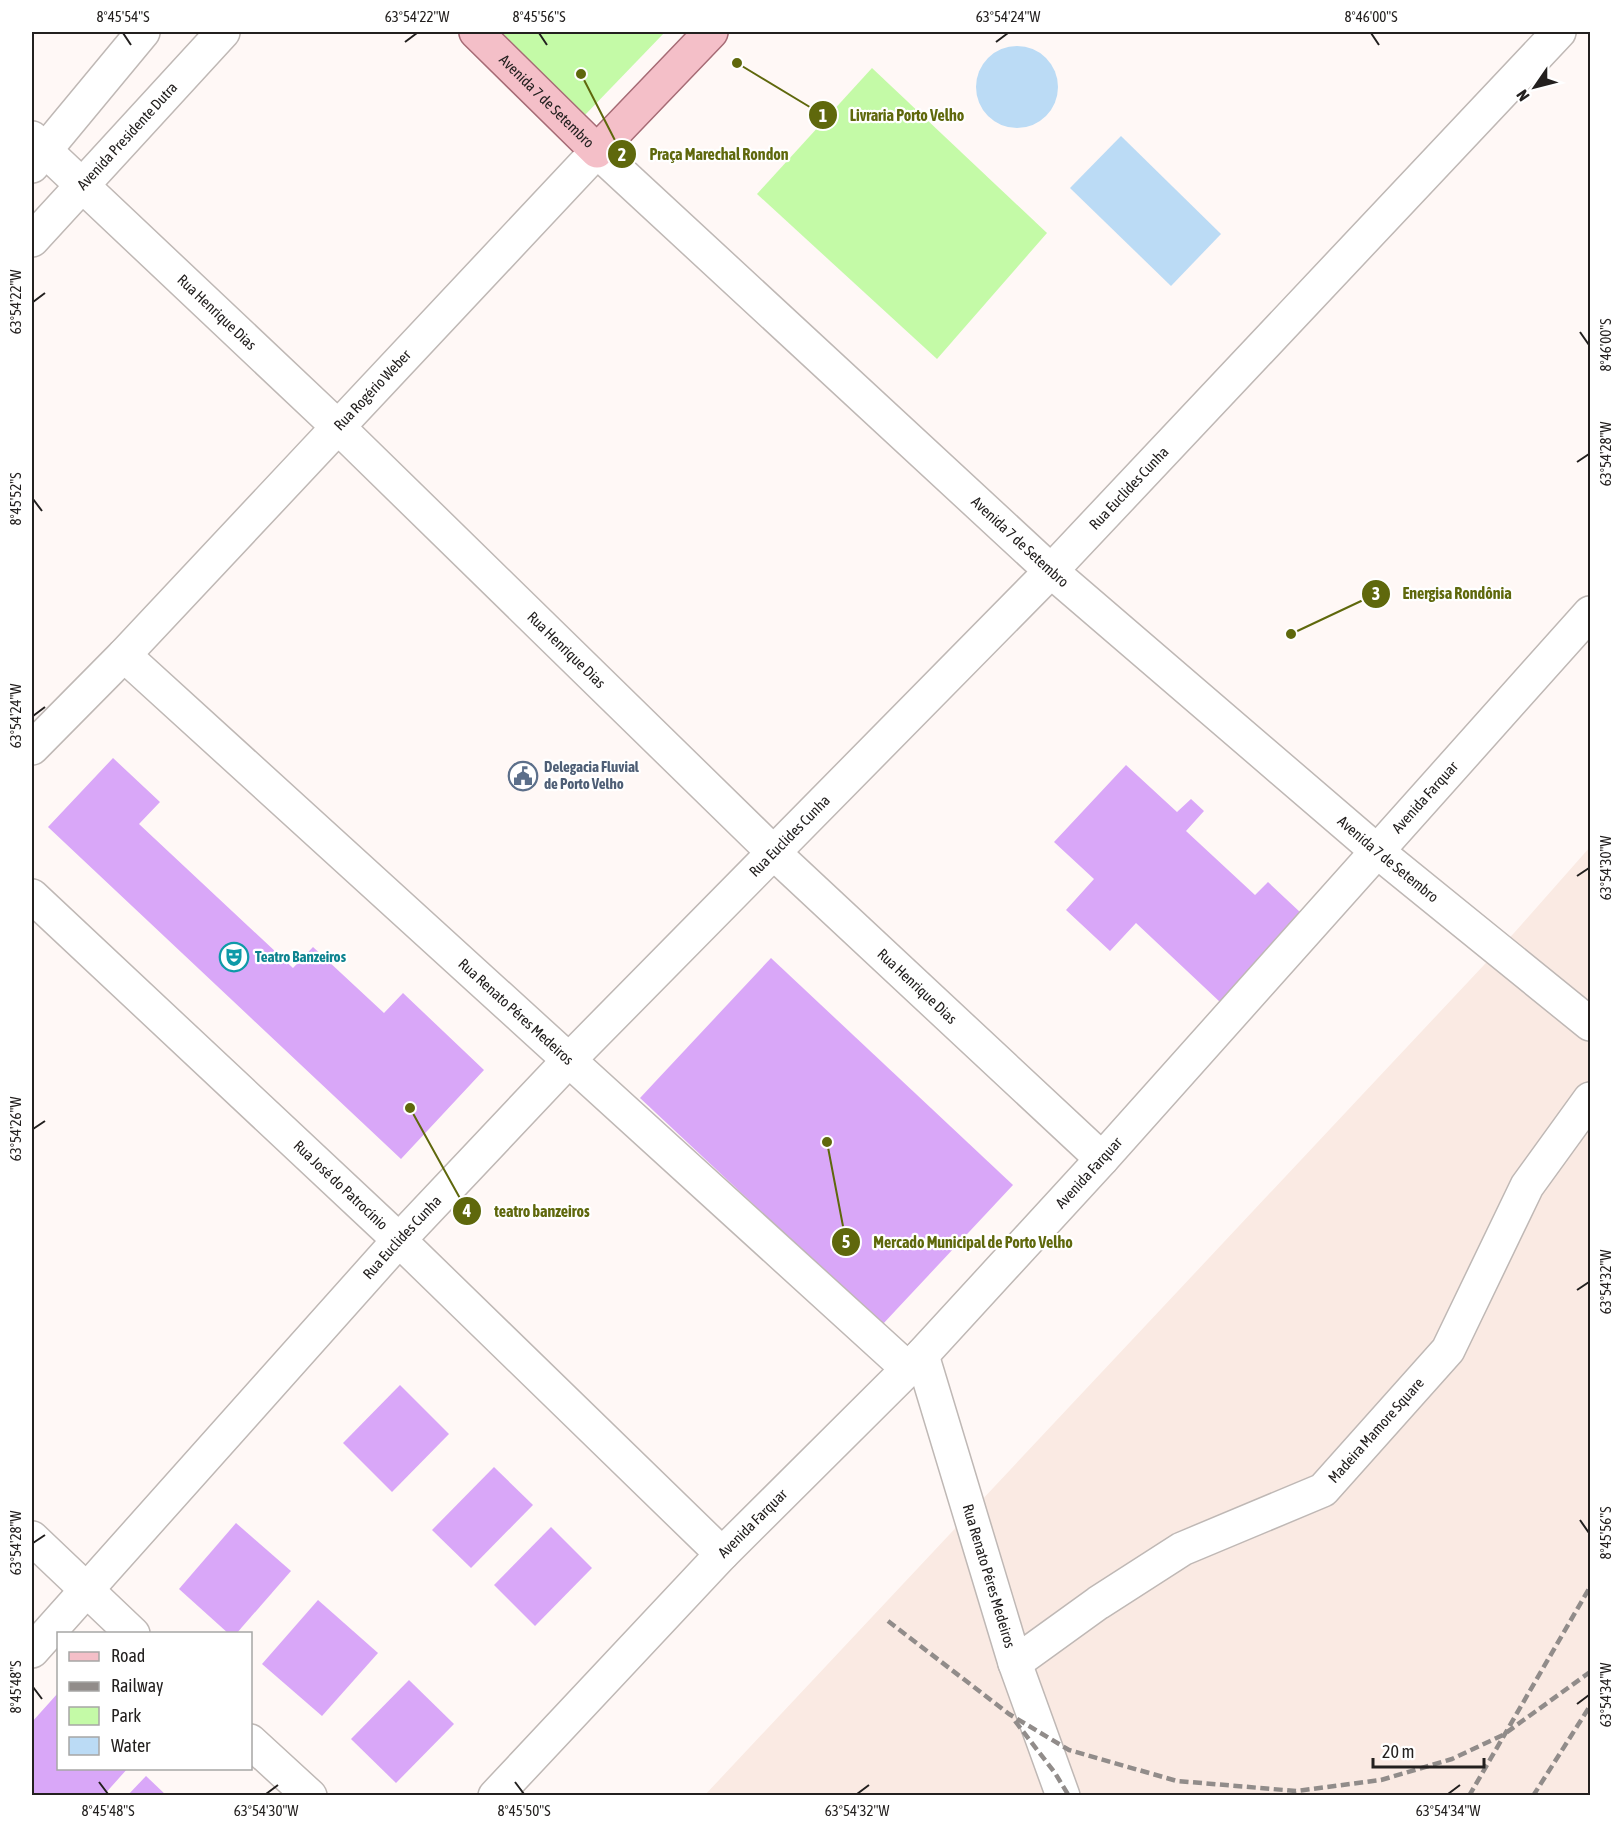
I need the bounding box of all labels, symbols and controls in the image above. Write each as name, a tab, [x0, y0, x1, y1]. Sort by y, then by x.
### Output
text: 8°45'54"S	[96, 8, 150, 25]
text: 63°54'22"W	[385, 8, 449, 25]
text: 8°45'56"S	[512, 8, 566, 25]
text: 63°54'24"W	[976, 8, 1040, 25]
text: 8°46'00"S	[1344, 8, 1398, 25]
street label: Avenida 7 de Setembro	[496, 51, 598, 151]
north arrow	[1505, 57, 1565, 117]
street label: Avenida Presidente Dutra	[73, 79, 181, 193]
text: N	[1513, 87, 1533, 105]
callout: Livraria Porto Velho	[808, 98, 977, 132]
text: 1	[819, 105, 827, 126]
text: Livraria Porto Velho	[850, 106, 965, 124]
callout: Praça Marechal Rondon	[607, 137, 800, 171]
text: 2	[618, 144, 626, 165]
text: Praça Marechal Rondon	[650, 145, 789, 163]
text: 63°54'22"W	[7, 270, 24, 334]
street label: Rua Henrique Dias	[174, 271, 260, 353]
text: 8°46'00"S	[1597, 318, 1614, 372]
street label: Rua Rogério Weber	[330, 346, 414, 434]
text: 63°54'28"W	[1597, 422, 1614, 486]
street label: Rua Euclides Cunha	[1086, 443, 1172, 533]
text: 8°45'52"S	[7, 472, 24, 526]
street label: Avenida 7 de Setembro	[968, 493, 1072, 590]
callout: Energisa Rondônia	[1361, 577, 1524, 611]
text: 3	[1372, 583, 1380, 604]
text: Energisa Rondônia	[1402, 584, 1512, 602]
street label: Rua Henrique Dias	[524, 608, 609, 691]
text: 63°54'24"W	[7, 684, 24, 748]
street label: Avenida Farquar	[1388, 757, 1462, 836]
place label: Delegacia Fluvial de Porto Velho	[544, 758, 640, 792]
public building icon: Delegacia Fluvial de Porto Velho	[507, 760, 539, 792]
street label: Rua Euclides Cunha	[746, 792, 833, 880]
street label: Avenida 7 de Setembro	[1334, 812, 1442, 906]
text: 63°54'30"W	[1597, 836, 1614, 900]
theatre icon: Teatro Banzeiros	[218, 941, 250, 973]
street label: Rua Henrique Dias	[874, 945, 960, 1027]
place label: Teatro Banzeiros	[255, 948, 347, 965]
street label: Rua Renato Péres Medeiros	[455, 955, 577, 1068]
text: 63°54'26"W	[7, 1097, 24, 1161]
street label: Avenida Farquar	[1052, 1133, 1126, 1212]
street label: Rua José do Patrocínio	[290, 1137, 392, 1233]
street label: Rua Euclides Cunha	[359, 1192, 444, 1282]
callout: teatro banzeiros	[452, 1194, 602, 1228]
text: 4	[462, 1200, 471, 1221]
text: teatro banzeiros	[493, 1202, 590, 1220]
callout: Mercado Municipal de Porto Velho	[831, 1225, 1085, 1259]
text: 5	[842, 1231, 850, 1252]
text: Mercado Municipal de Porto Velho	[873, 1233, 1073, 1251]
text: 63°54'32"W	[1597, 1250, 1614, 1314]
street label: Madeira Mamore Square	[1325, 1374, 1427, 1486]
street label: Avenida Farquar	[714, 1485, 791, 1561]
street label: Rua Renato Péres Medeiros	[960, 1502, 1019, 1650]
text: 8°45'56"S	[1597, 1506, 1614, 1560]
text: 63°54'28"W	[7, 1511, 24, 1575]
legend	[57, 1632, 252, 1770]
text: Road	[111, 1645, 145, 1666]
text: 8°45'48"S	[7, 1660, 24, 1714]
text: 63°54'34"W	[1597, 1663, 1614, 1727]
text: Railway	[111, 1675, 163, 1696]
text: Park	[111, 1705, 141, 1726]
scale bar	[1373, 1731, 1484, 1769]
text: Water	[111, 1735, 151, 1756]
text: 20 m	[1382, 1741, 1414, 1762]
text: 8°45'48"S	[81, 1802, 135, 1819]
text: 63°54'30"W	[234, 1802, 298, 1819]
text: 8°45'50"S	[497, 1802, 551, 1819]
text: 63°54'32"W	[825, 1802, 889, 1819]
text: 63°54'34"W	[1416, 1802, 1480, 1819]

